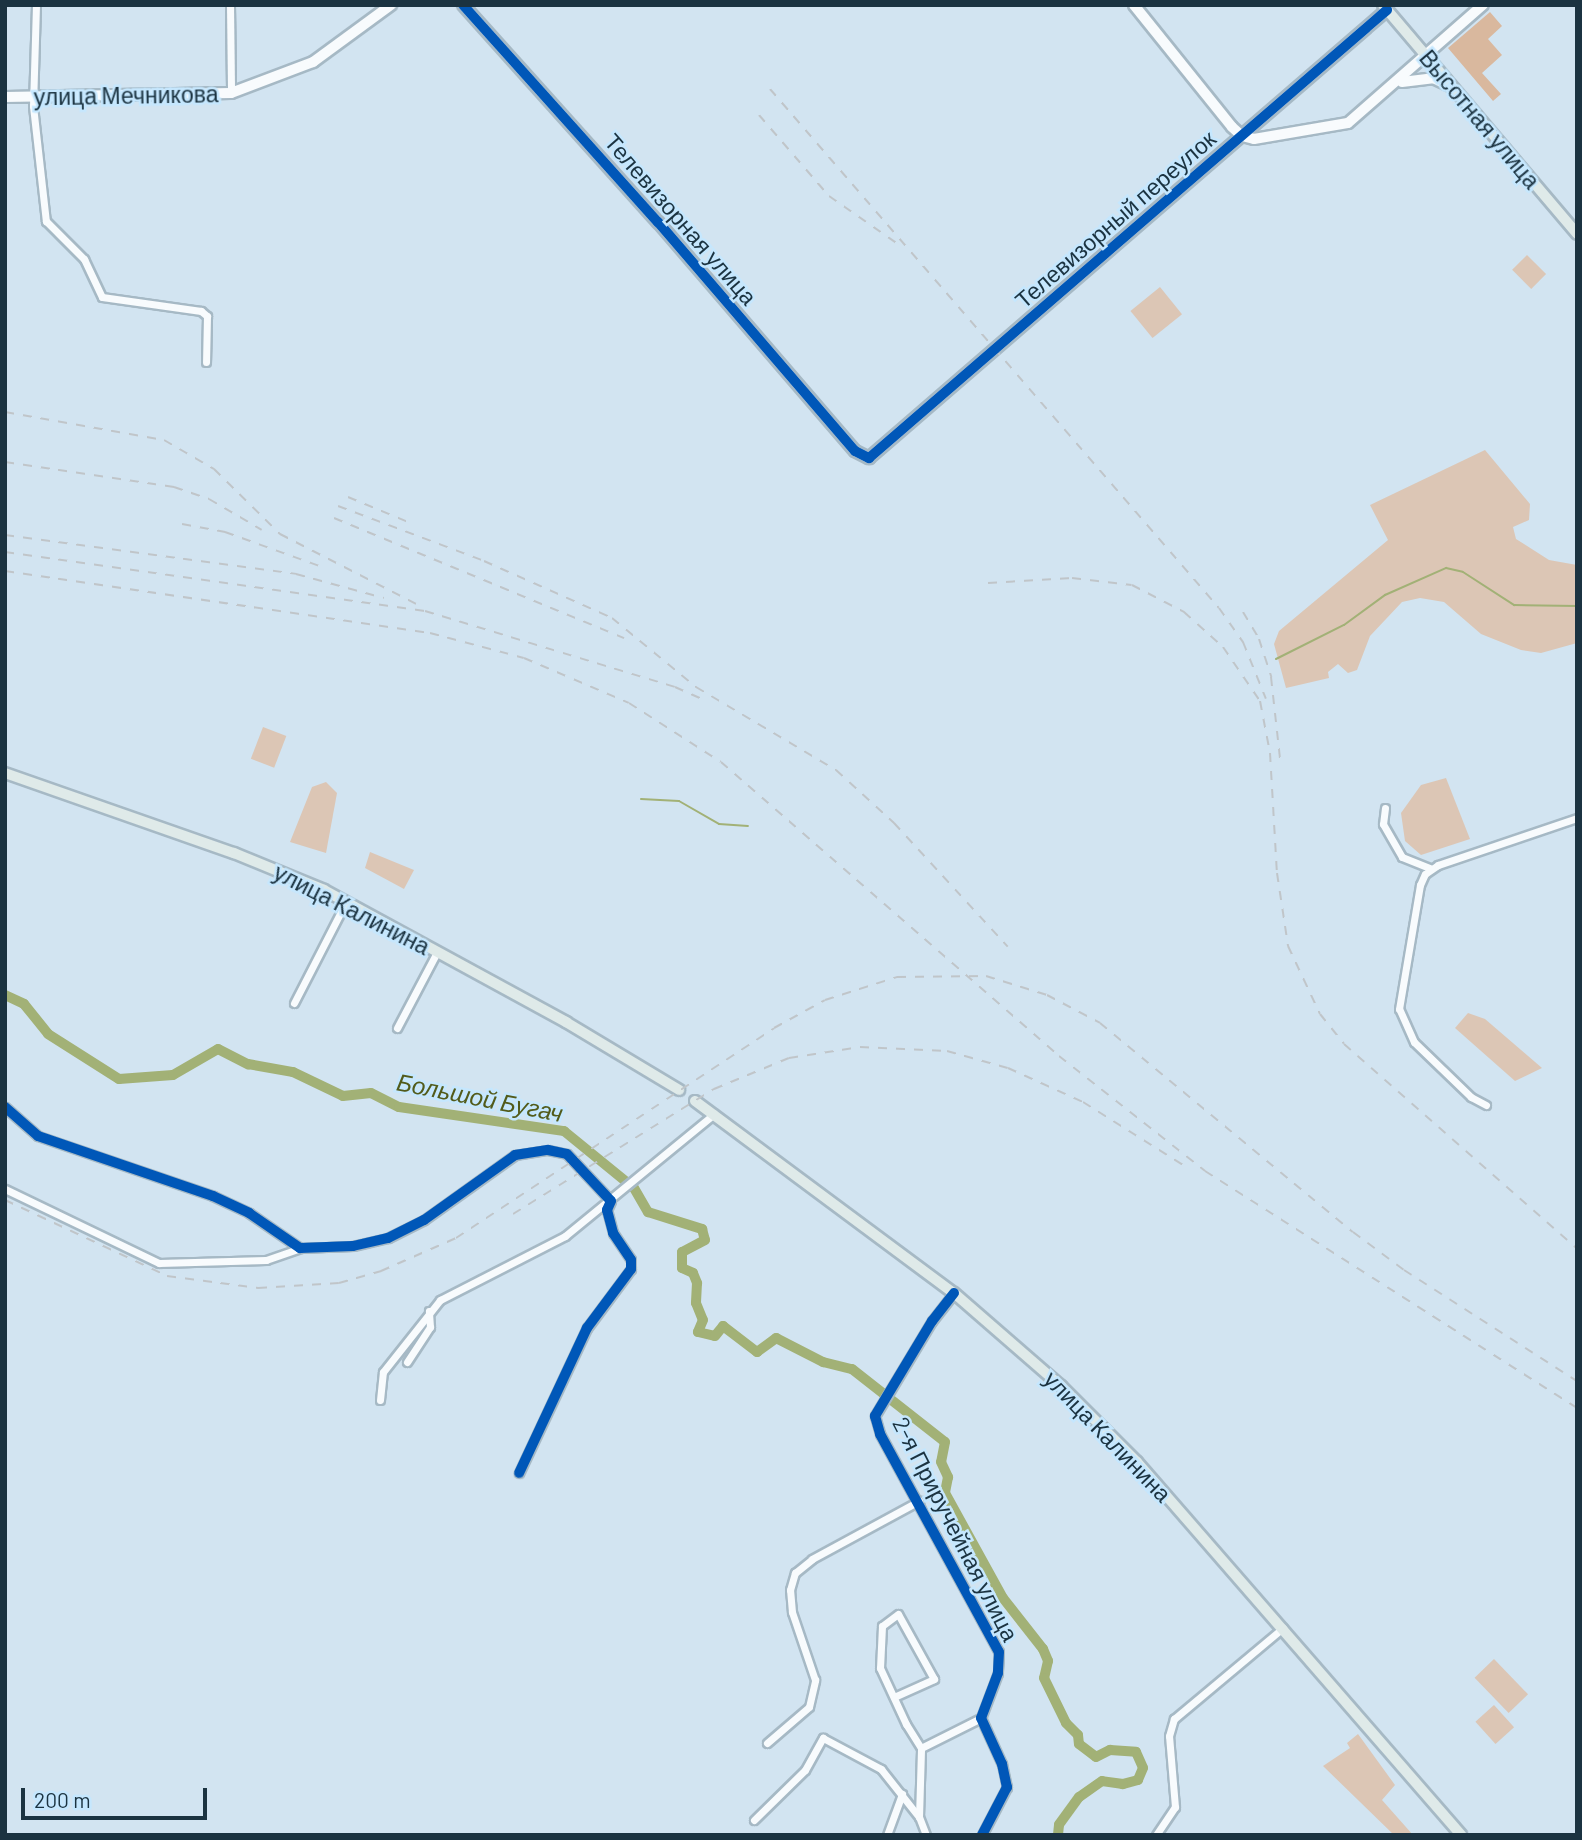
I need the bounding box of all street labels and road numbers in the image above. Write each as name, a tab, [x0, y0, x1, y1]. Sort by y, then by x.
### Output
street label: Высотная улица	[1414, 44, 1546, 194]
street label: улица Мечникова	[33, 80, 219, 110]
street label: Телевизорный переулок	[1009, 124, 1221, 314]
street label: Телевизорная улица	[599, 128, 763, 310]
street label: улица Калинина	[269, 858, 435, 960]
street label: улица Калинина	[1039, 1365, 1177, 1507]
street label: 2-я Приручейная улица	[887, 1412, 1025, 1646]

